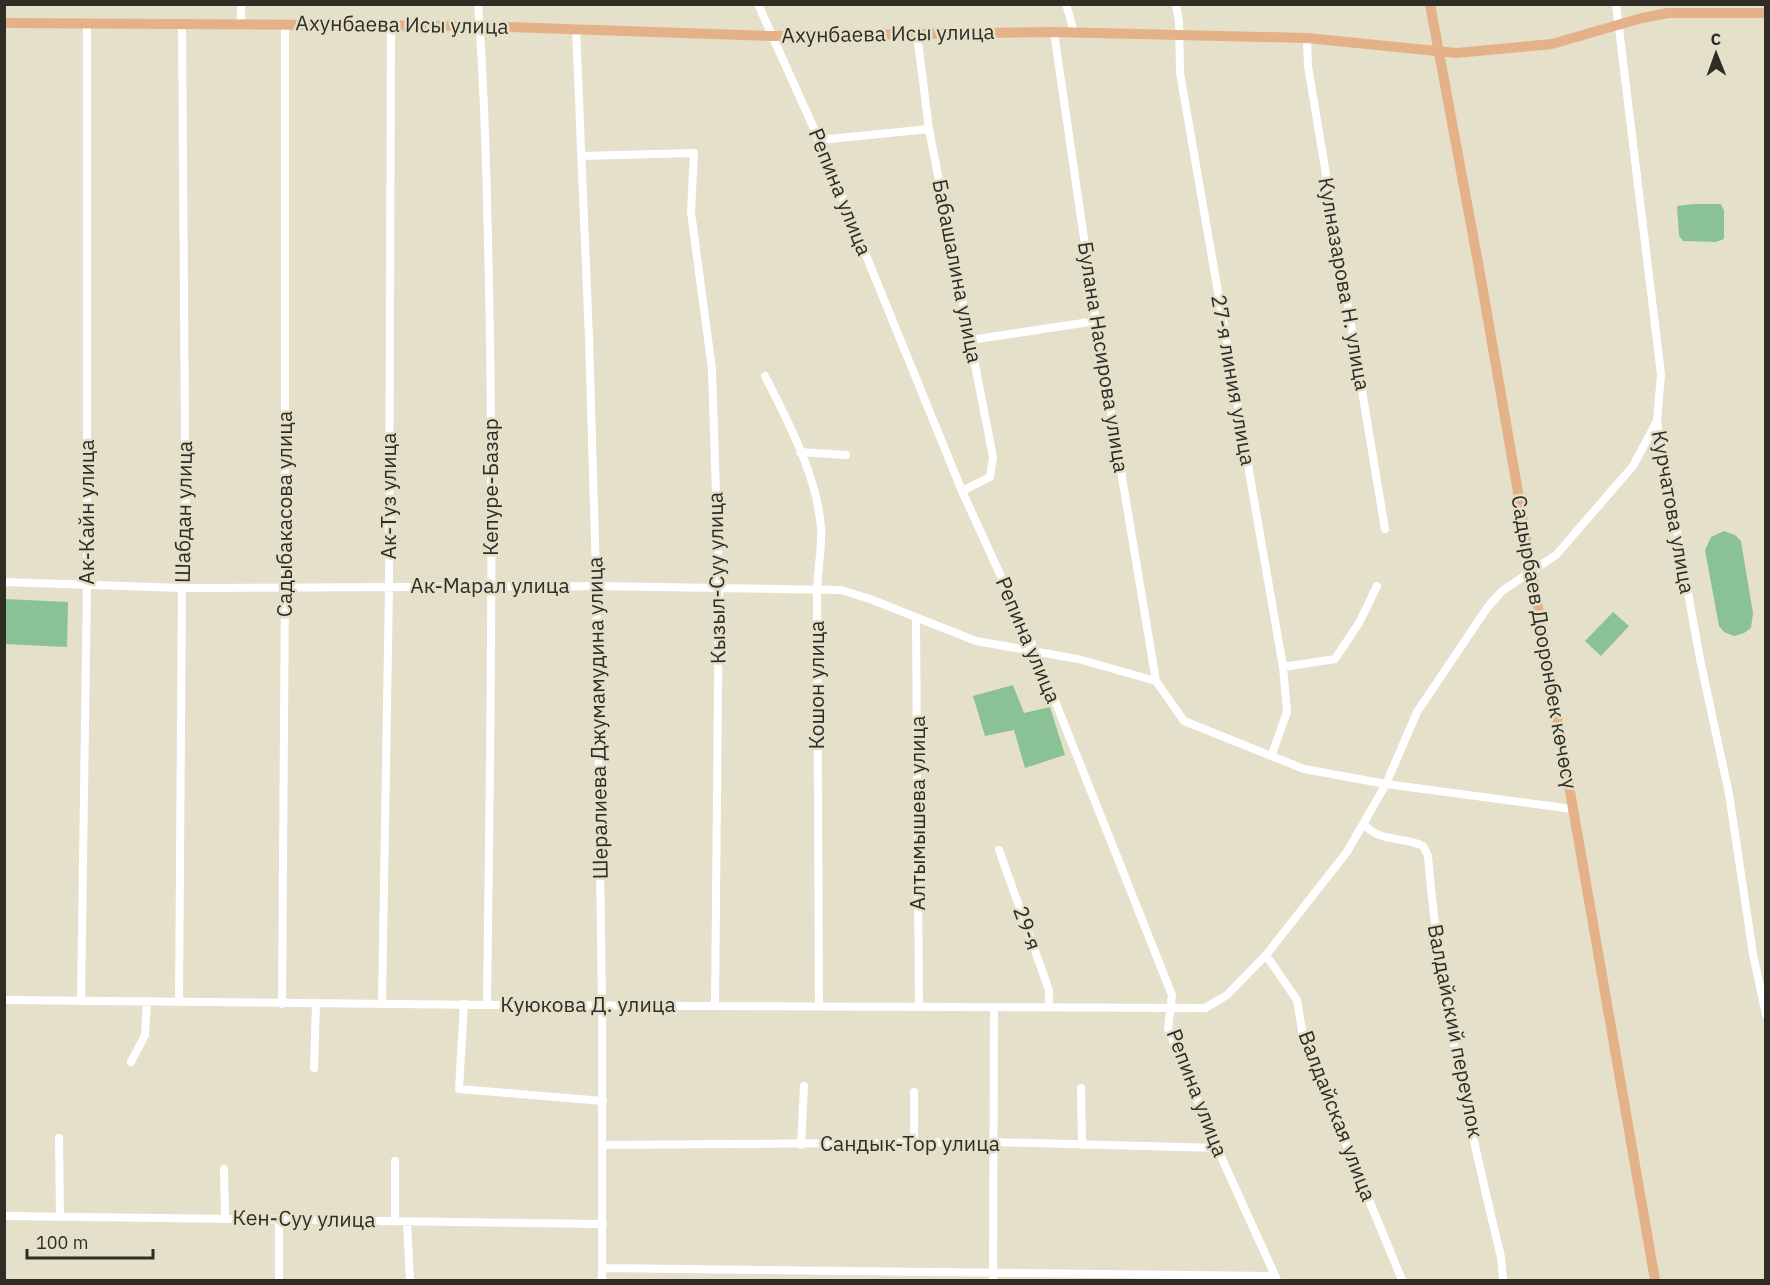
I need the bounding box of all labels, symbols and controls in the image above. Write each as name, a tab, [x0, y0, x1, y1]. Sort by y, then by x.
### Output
street label: Ахунбаева Исы улица	[295, 8, 509, 40]
street label: Ахунбаева Исы улица	[781, 17, 995, 49]
north arrow	[1686, 24, 1746, 84]
text: С	[1710, 29, 1721, 49]
street label: Репина улица	[803, 124, 879, 259]
street label: Кулназарова Н. улица	[1312, 175, 1378, 393]
street label: Бабашалина улица	[926, 176, 990, 365]
street label: Булана Насирова улица	[1072, 239, 1136, 474]
street label: 27-я линия улица	[1205, 292, 1263, 467]
street label: Садыбакасова улица	[270, 411, 298, 617]
street label: Кепуре-Базар	[476, 418, 504, 556]
street label: Курчатова улица	[1646, 428, 1702, 596]
street label: Ак-Туз улица	[374, 433, 402, 559]
street label: Ак-Кайн улица	[72, 439, 100, 585]
street label: Шабдан улица	[168, 441, 198, 583]
street label: Кызыл-Суу улица	[700, 492, 732, 664]
street label: Садырбаев Дооронбек көчөсү	[1505, 493, 1585, 791]
street label: Шералиева Джумамудина улица	[580, 556, 614, 880]
street label: Ак-Марал улица	[410, 571, 570, 599]
street label: Репина улица	[990, 572, 1068, 707]
street label: Кошон улица	[802, 620, 830, 750]
street label: Алтымышева улица	[903, 716, 931, 910]
street label: 29-я	[1007, 902, 1049, 954]
street label: Валдайский переулок	[1422, 921, 1490, 1140]
street label: Куюкова Д. улица	[500, 990, 676, 1018]
street label: Репина улица	[1161, 1025, 1235, 1161]
street label: Валдайская улица	[1293, 1026, 1383, 1205]
street label: Сандык-Тор улица	[820, 1129, 1000, 1157]
street label: Кен-Суу улица	[232, 1203, 376, 1233]
scale bar	[27, 1222, 153, 1260]
text: 100 m	[36, 1231, 88, 1254]

